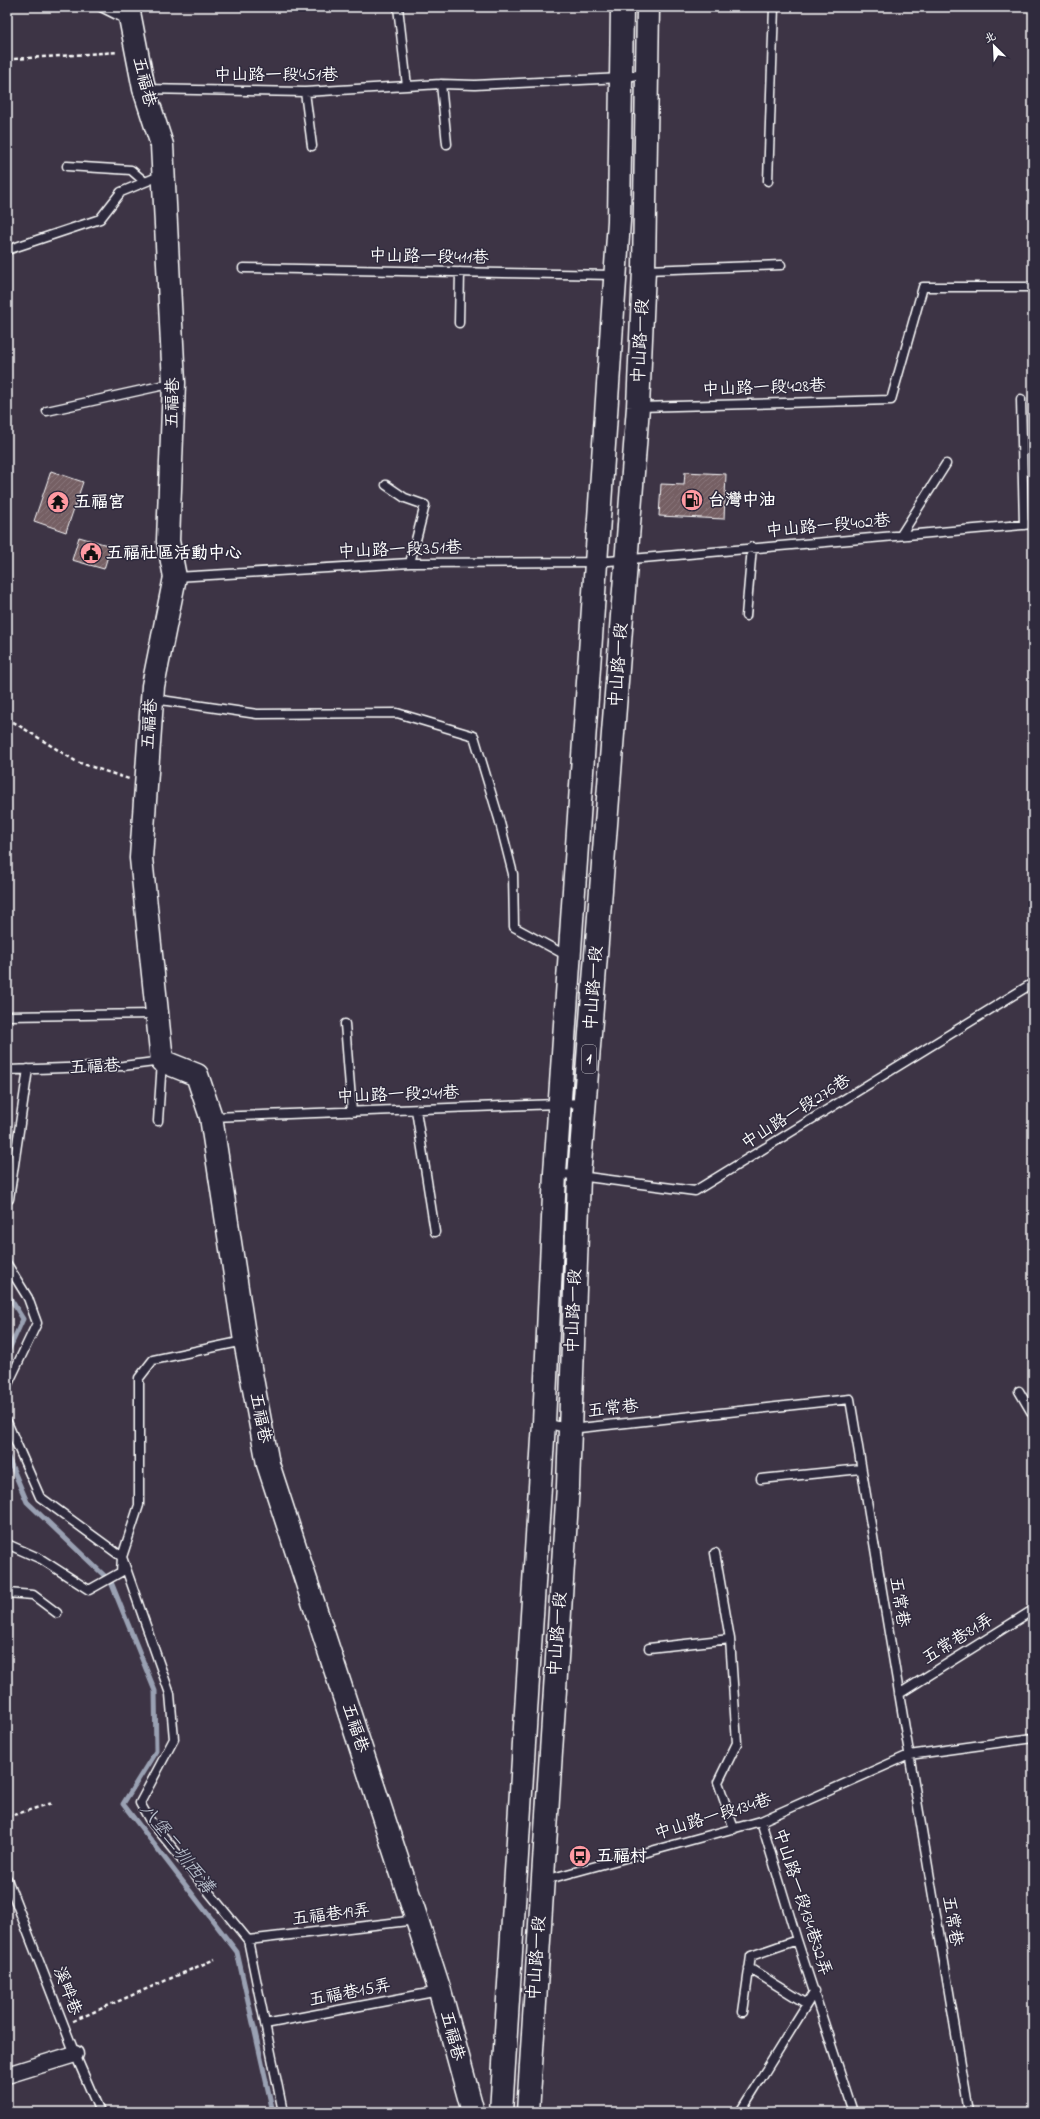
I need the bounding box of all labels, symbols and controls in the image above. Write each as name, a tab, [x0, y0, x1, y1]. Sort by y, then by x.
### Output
north arrow	[974, 26, 1014, 66]
text: 北	[982, 28, 999, 47]
street label: 五福巷	[126, 54, 163, 111]
street label: 中山路一段451巷	[214, 63, 339, 88]
street label: 中山路一段411巷	[369, 243, 490, 271]
street label: 中山路一段	[626, 298, 656, 384]
street label: 中山路一段428巷	[702, 373, 827, 403]
street label: 五福巷	[160, 376, 186, 429]
fuel station icon: 台灣中油	[679, 487, 705, 513]
place label: 台灣中油	[708, 488, 776, 513]
temple icon: 五福宮	[45, 489, 71, 515]
place label: 五福宮	[74, 490, 125, 515]
street label: 中山路一段402巷	[765, 508, 892, 544]
street label: 中山路一段351巷	[338, 535, 463, 565]
public building icon: 五福社區活動中心	[78, 540, 104, 566]
place label: 五福社區活動中心	[106, 541, 242, 566]
street label: 中山路一段	[604, 622, 634, 708]
street label: 五福巷	[136, 697, 164, 750]
street label: 中山路一段	[579, 945, 609, 1031]
road number: 1	[582, 1045, 596, 1073]
street label: 五福巷	[69, 1053, 122, 1081]
street label: 中山路一段276巷	[736, 1068, 856, 1156]
street label: 中山路一段241巷	[336, 1080, 461, 1110]
street label: 中山路一段	[560, 1268, 588, 1354]
street label: 五福巷	[243, 1391, 277, 1446]
street label: 五常巷	[586, 1394, 641, 1424]
street label: 五常巷	[883, 1575, 915, 1630]
street label: 中山路一段	[543, 1591, 573, 1677]
street label: 五常巷81弄	[918, 1607, 998, 1671]
street label: 五福巷	[335, 1700, 375, 1757]
street label: 中山路一段134巷	[651, 1787, 776, 1847]
water label: 八堡二圳西溝	[133, 1798, 221, 1901]
street label: 中山路一段134巷32弄	[766, 1825, 838, 1979]
bus stop icon: 五福村	[567, 1843, 593, 1869]
place label: 五福村	[596, 1844, 647, 1869]
street label: 五常巷	[935, 1894, 969, 1949]
street label: 五福巷19弄	[291, 1898, 371, 1932]
street label: 中山路一段	[522, 1915, 552, 2001]
street label: 溪畔巷	[46, 1963, 88, 2020]
street label: 五福巷15弄	[307, 1973, 393, 2013]
street label: 五福巷	[433, 2008, 471, 2065]

